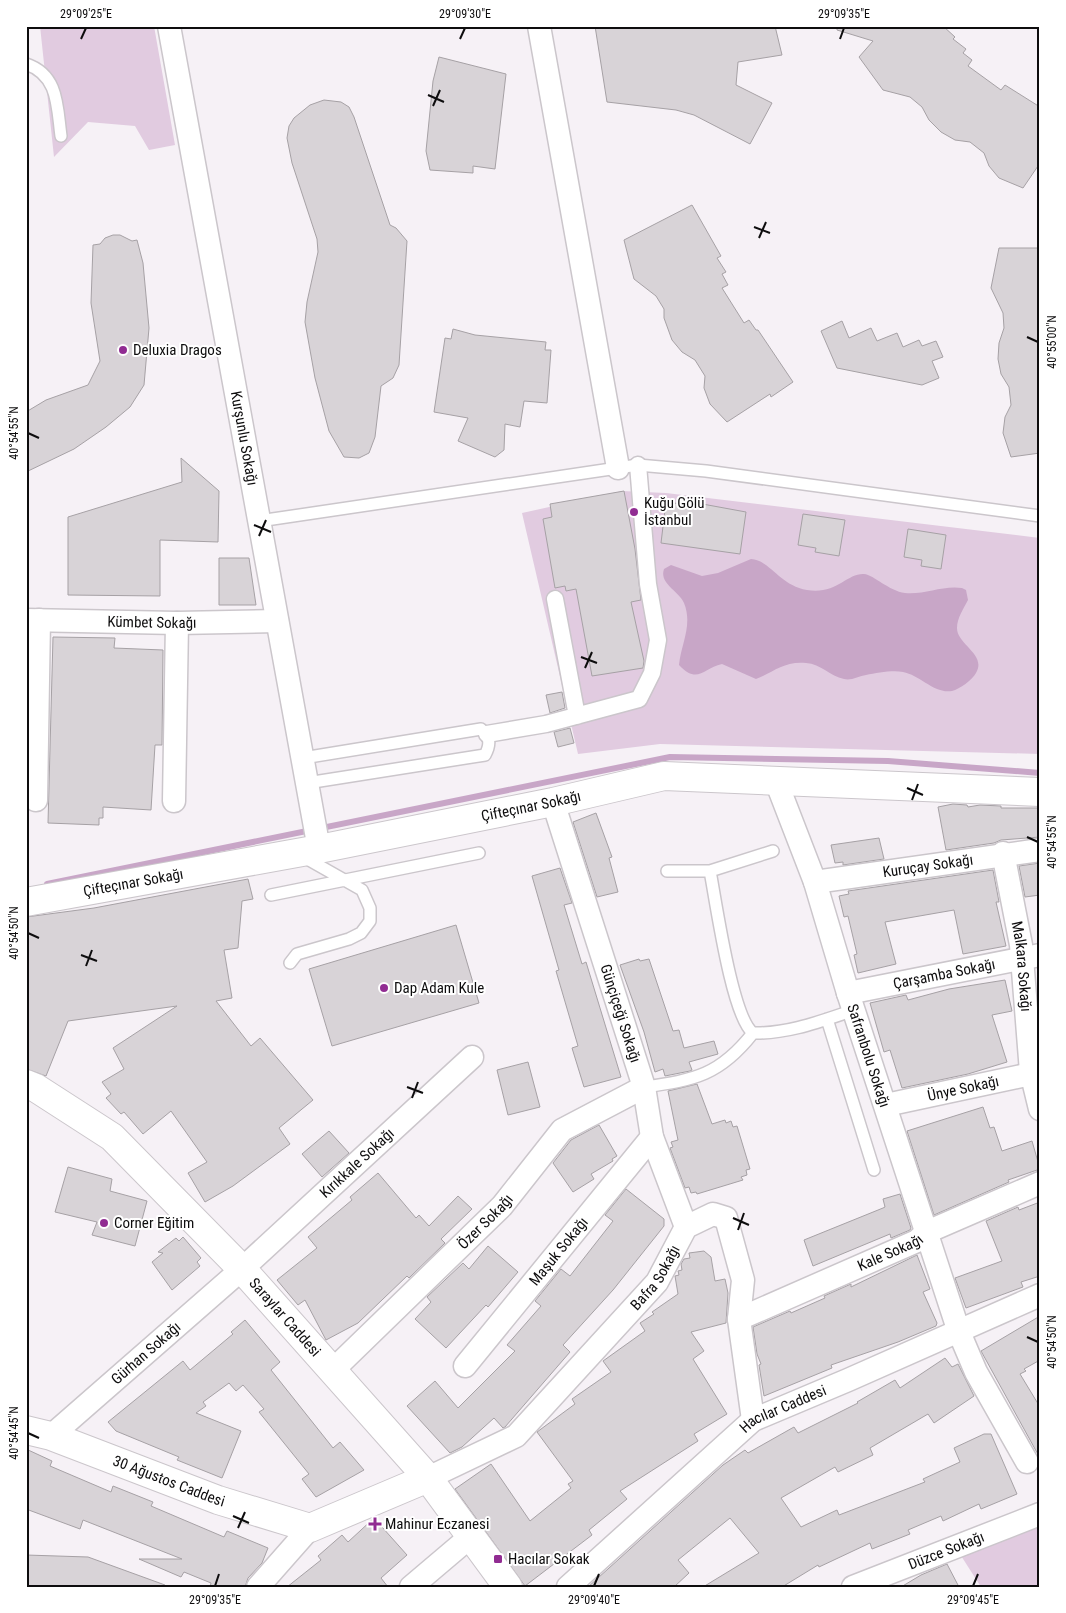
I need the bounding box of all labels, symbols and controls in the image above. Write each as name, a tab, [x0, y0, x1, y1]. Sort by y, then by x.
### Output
text: 29°09'25"E	[60, 7, 112, 21]
text: 29°09'30"E	[439, 7, 491, 21]
text: 29°09'35"E	[818, 7, 870, 21]
text: 40°55'00"N	[1045, 315, 1059, 369]
place label: Deluxia Dragos	[133, 341, 222, 359]
marker: Deluxia Dragos	[117, 344, 129, 356]
street label: Kurşunlu Sokağı	[227, 390, 262, 487]
text: 40°54'55"N	[7, 406, 21, 460]
place label: Kuğu Gölü İstanbul	[644, 494, 704, 529]
marker: Kuğu Gölü İstanbul	[628, 506, 640, 518]
street label: Kümbet Sokağı	[107, 613, 197, 632]
street label: Çifteçınar Sokağı	[480, 787, 583, 825]
text: 40°54'55"N	[1045, 815, 1059, 869]
street label: Kuruçay Sokağı	[882, 851, 974, 881]
street label: Çifteçınar Sokağı	[82, 865, 185, 900]
text: 40°54'50"N	[7, 906, 21, 960]
street label: Malkara Sokağı	[1008, 919, 1035, 1012]
street label: Çarşamba Sokağı	[891, 955, 997, 993]
street label: Günçiçeği Sokağı	[596, 962, 645, 1065]
place label: Dap Adam Kule	[394, 979, 484, 997]
marker: Dap Adam Kule	[378, 982, 390, 994]
street label: Safranbolu Sokağı	[843, 1002, 894, 1110]
street label: Ünye Sokağı	[926, 1072, 1001, 1105]
street label: Kırıkkale Sokağı	[316, 1124, 398, 1202]
street label: Özer Sokağı	[454, 1191, 517, 1253]
place label: Corner Eğitim	[114, 1214, 194, 1232]
street label: Maşuk Sokağı	[525, 1214, 592, 1289]
marker: Corner Eğitim	[98, 1217, 110, 1229]
street label: Kale Sokağı	[855, 1231, 927, 1275]
street label: Bafra Sokağı	[627, 1242, 684, 1314]
street label: Saraylar Caddesi	[245, 1274, 325, 1360]
text: 40°54'50"N	[1045, 1315, 1059, 1369]
street label: Gürhan Sokağı	[108, 1318, 184, 1388]
street label: Hacılar Caddesi	[736, 1381, 829, 1437]
text: 40°54'45"N	[7, 1406, 21, 1460]
street label: 30 Ağustos Caddesi	[110, 1452, 227, 1511]
place label: Mahinur Eczanesi	[385, 1515, 489, 1533]
marker: Mahinur Eczanesi	[369, 1518, 381, 1530]
street label: Düzce Sokağı	[906, 1528, 987, 1574]
place label: Hacılar Sokak	[508, 1550, 590, 1568]
marker: Hacılar Sokak	[492, 1553, 504, 1565]
text: 29°09'35"E	[189, 1593, 241, 1607]
text: 29°09'40"E	[568, 1593, 620, 1607]
text: 29°09'45"E	[947, 1593, 999, 1607]

